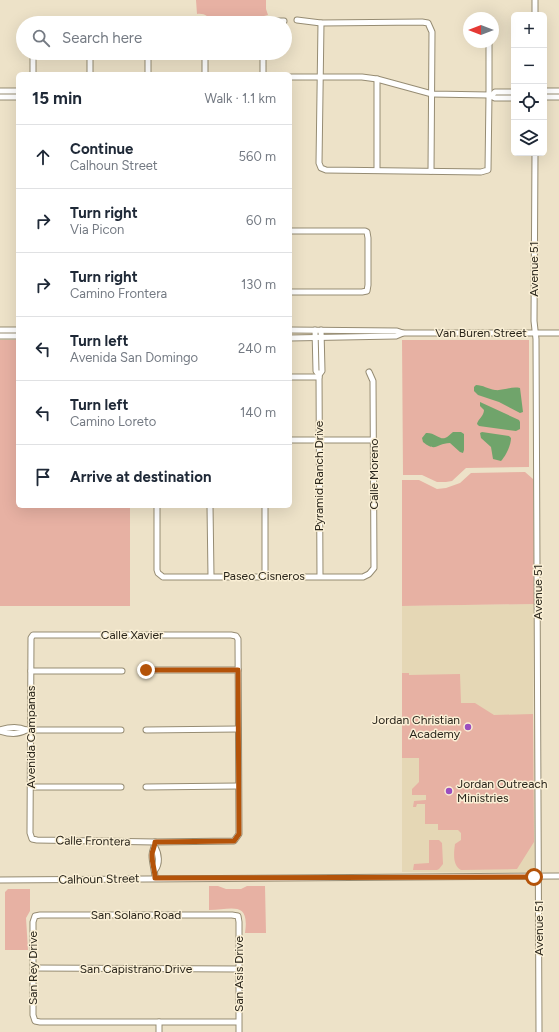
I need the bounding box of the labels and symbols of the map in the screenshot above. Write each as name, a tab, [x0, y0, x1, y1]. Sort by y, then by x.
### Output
north arrow	[463, 12, 499, 48]
street label: Avenue 51	[527, 241, 541, 297]
street label: Van Buren Street	[435, 326, 527, 340]
street label: Pyramid Ranch Drive	[312, 420, 326, 531]
street label: Calle Moreno	[367, 438, 381, 509]
street label: Avenue 51	[531, 564, 545, 620]
street label: Paseo Cisneros	[223, 569, 305, 583]
street label: Calle Xavier	[101, 628, 163, 642]
route end	[137, 661, 155, 679]
street label: Avenida Campanas	[24, 685, 38, 788]
place label: Jordan Christian Academy	[372, 713, 461, 741]
marker: Jordan Christian Academy	[463, 722, 473, 732]
place label: Jordan Outreach Ministries	[457, 777, 548, 805]
marker: Jordan Outreach Ministries	[444, 786, 454, 796]
street label: Calle Frontera	[55, 833, 131, 849]
route start	[525, 868, 543, 886]
street label: Calhoun Street	[58, 871, 140, 887]
street label: Avenue 51	[532, 900, 546, 956]
street label: San Solano Road	[91, 908, 181, 922]
street label: San Rey Drive	[26, 931, 40, 1005]
street label: San Asis Drive	[232, 936, 246, 1012]
street label: San Capistrano Drive	[80, 962, 193, 976]

